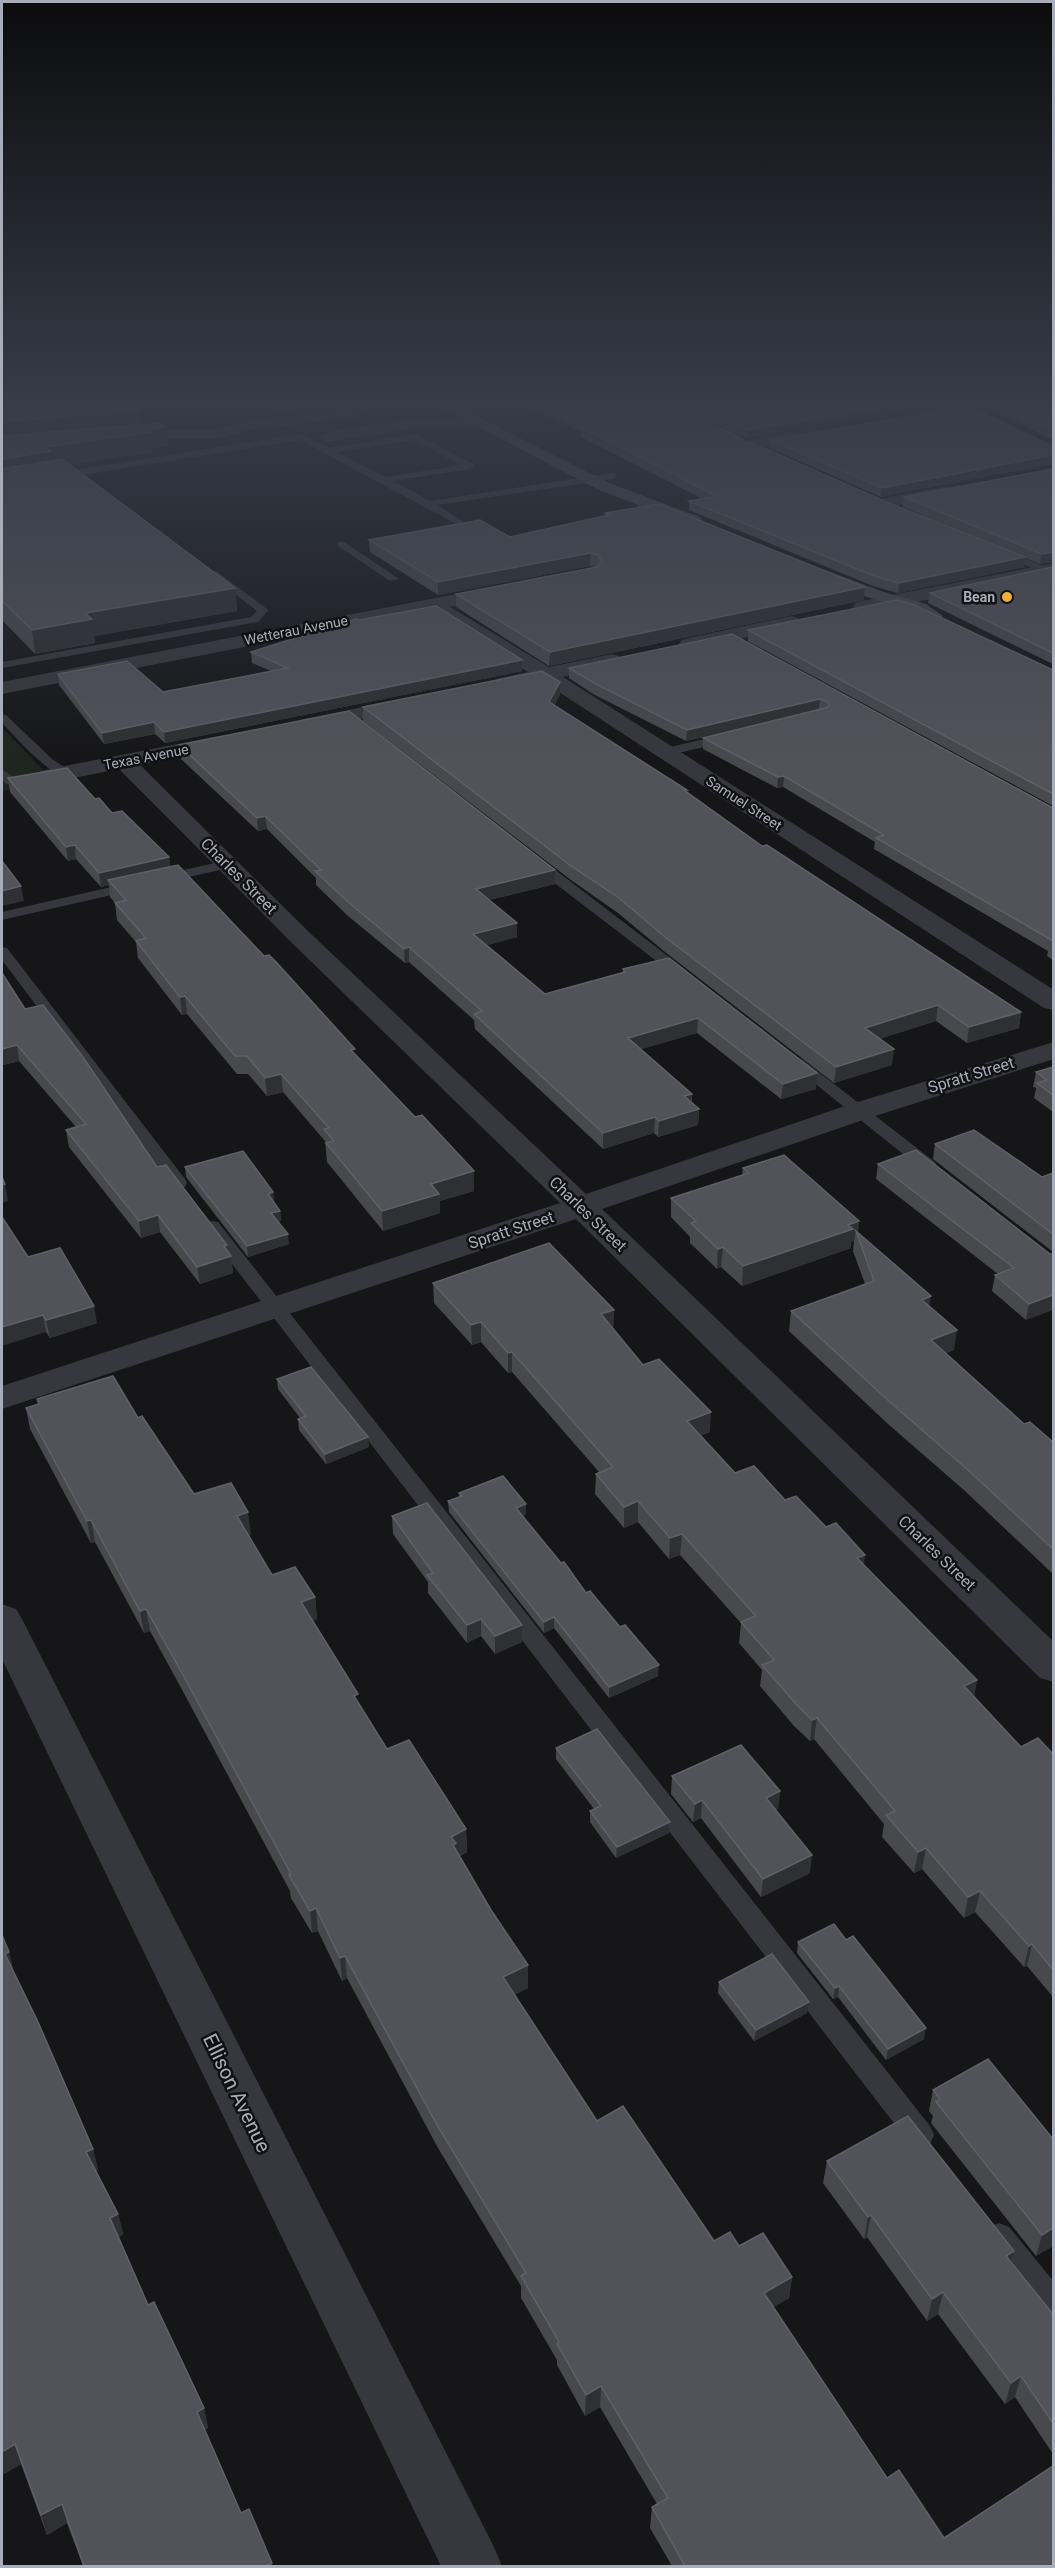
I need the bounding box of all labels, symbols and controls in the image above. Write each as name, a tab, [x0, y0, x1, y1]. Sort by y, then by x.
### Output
place label: Bean	[963, 589, 995, 605]
marker: Bean	[1000, 590, 1014, 604]
street label: Wetterau Avenue	[243, 612, 349, 648]
street label: Texas Avenue	[102, 741, 190, 773]
street label: Samuel Street	[703, 773, 785, 834]
street label: Charles Street	[197, 834, 281, 918]
street label: Spratt Street	[926, 1053, 1016, 1097]
street label: Charles Street	[545, 1172, 631, 1256]
street label: Spratt Street	[466, 1207, 556, 1253]
street label: Charles Street	[894, 1511, 980, 1595]
street label: Ellison Avenue	[198, 2030, 276, 2156]

